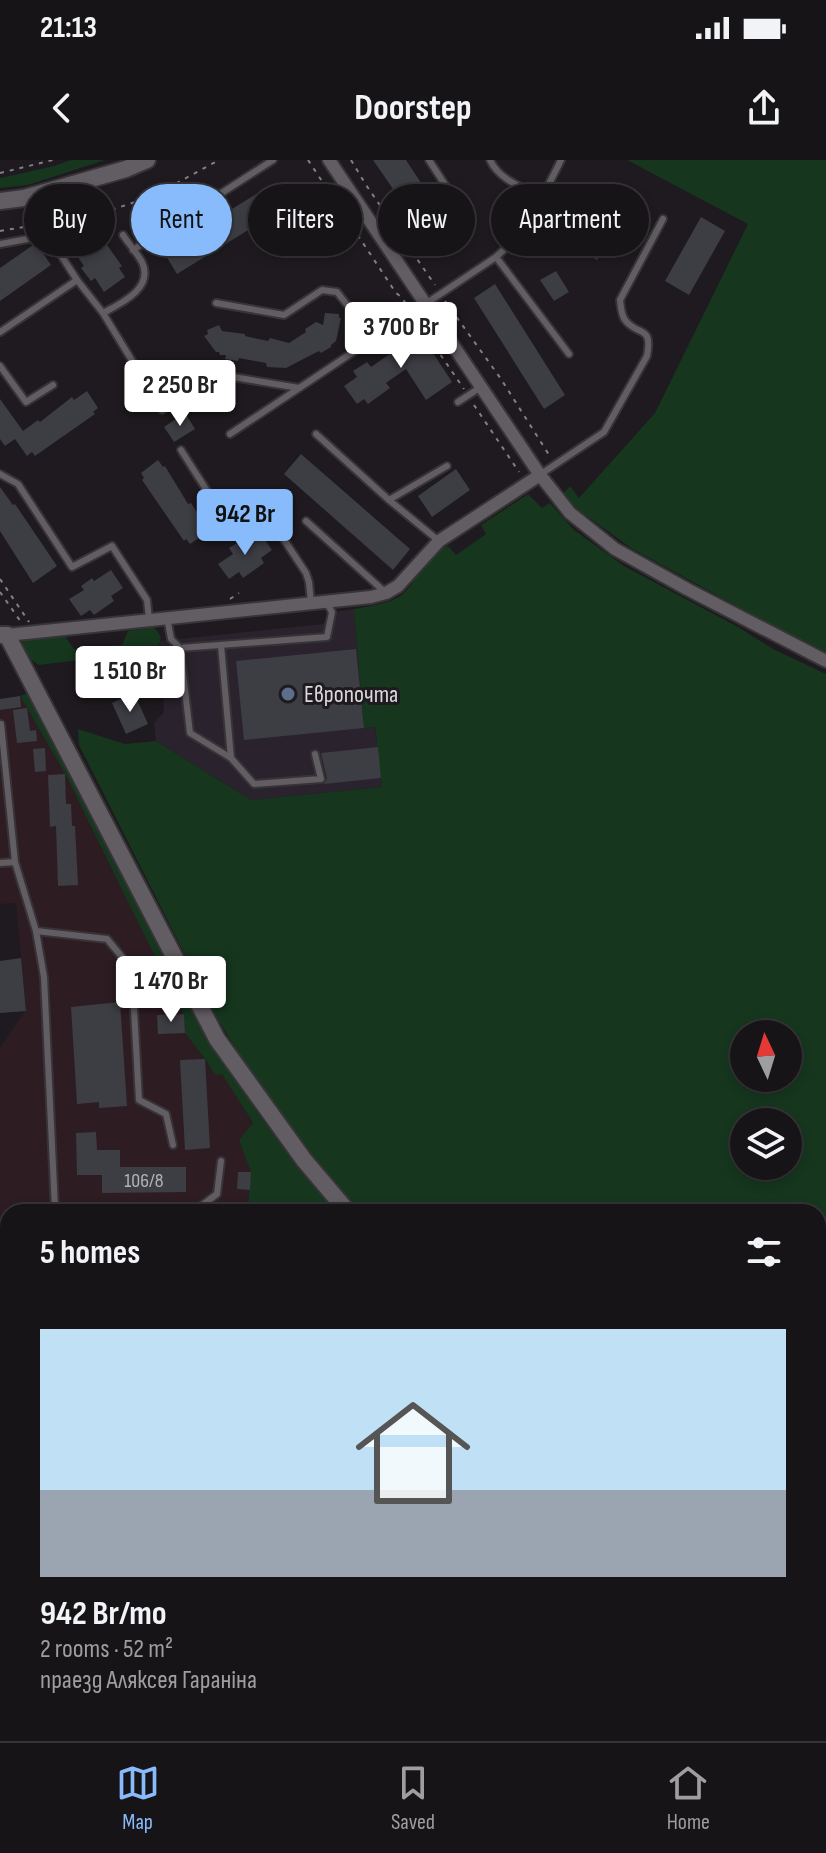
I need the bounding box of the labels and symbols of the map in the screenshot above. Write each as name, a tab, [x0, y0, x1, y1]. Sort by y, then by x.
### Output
pin: 3 700 Br	[318, 302, 484, 370]
pin: 2 250 Br	[97, 360, 263, 428]
pin: 942 Br	[180, 489, 310, 557]
pin: 1 510 Br	[47, 646, 213, 714]
place label: Европочта	[304, 680, 398, 709]
marker: Европочта	[279, 685, 297, 703]
pin: 1 470 Br	[88, 956, 254, 1024]
north arrow	[730, 1020, 802, 1092]
house number: 106/8	[124, 1169, 164, 1193]

